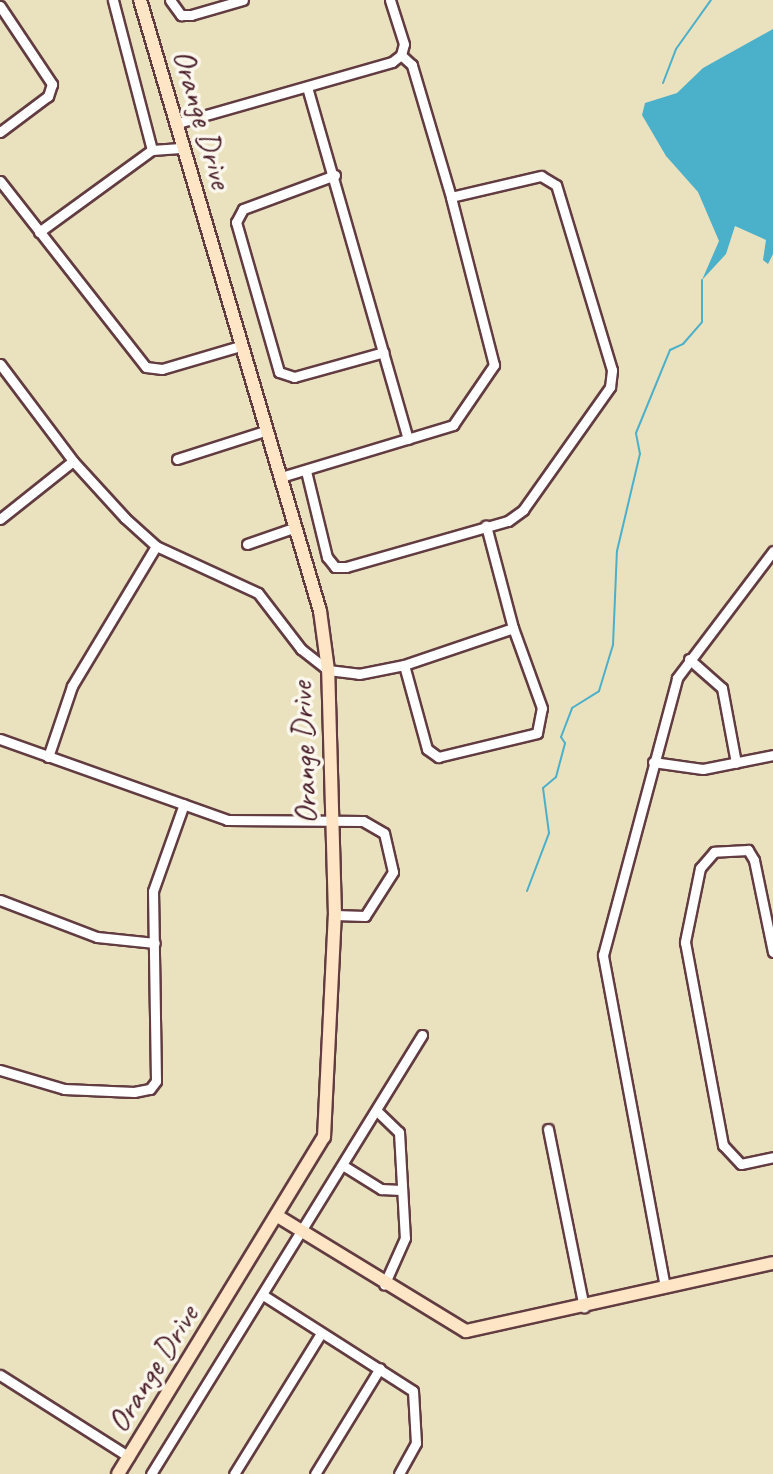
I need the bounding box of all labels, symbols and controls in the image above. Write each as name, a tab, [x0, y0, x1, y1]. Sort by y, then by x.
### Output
street label: Orange Drive	[164, 45, 240, 193]
street label: Orange Drive	[282, 681, 326, 825]
street label: Orange Drive	[99, 1298, 207, 1440]

